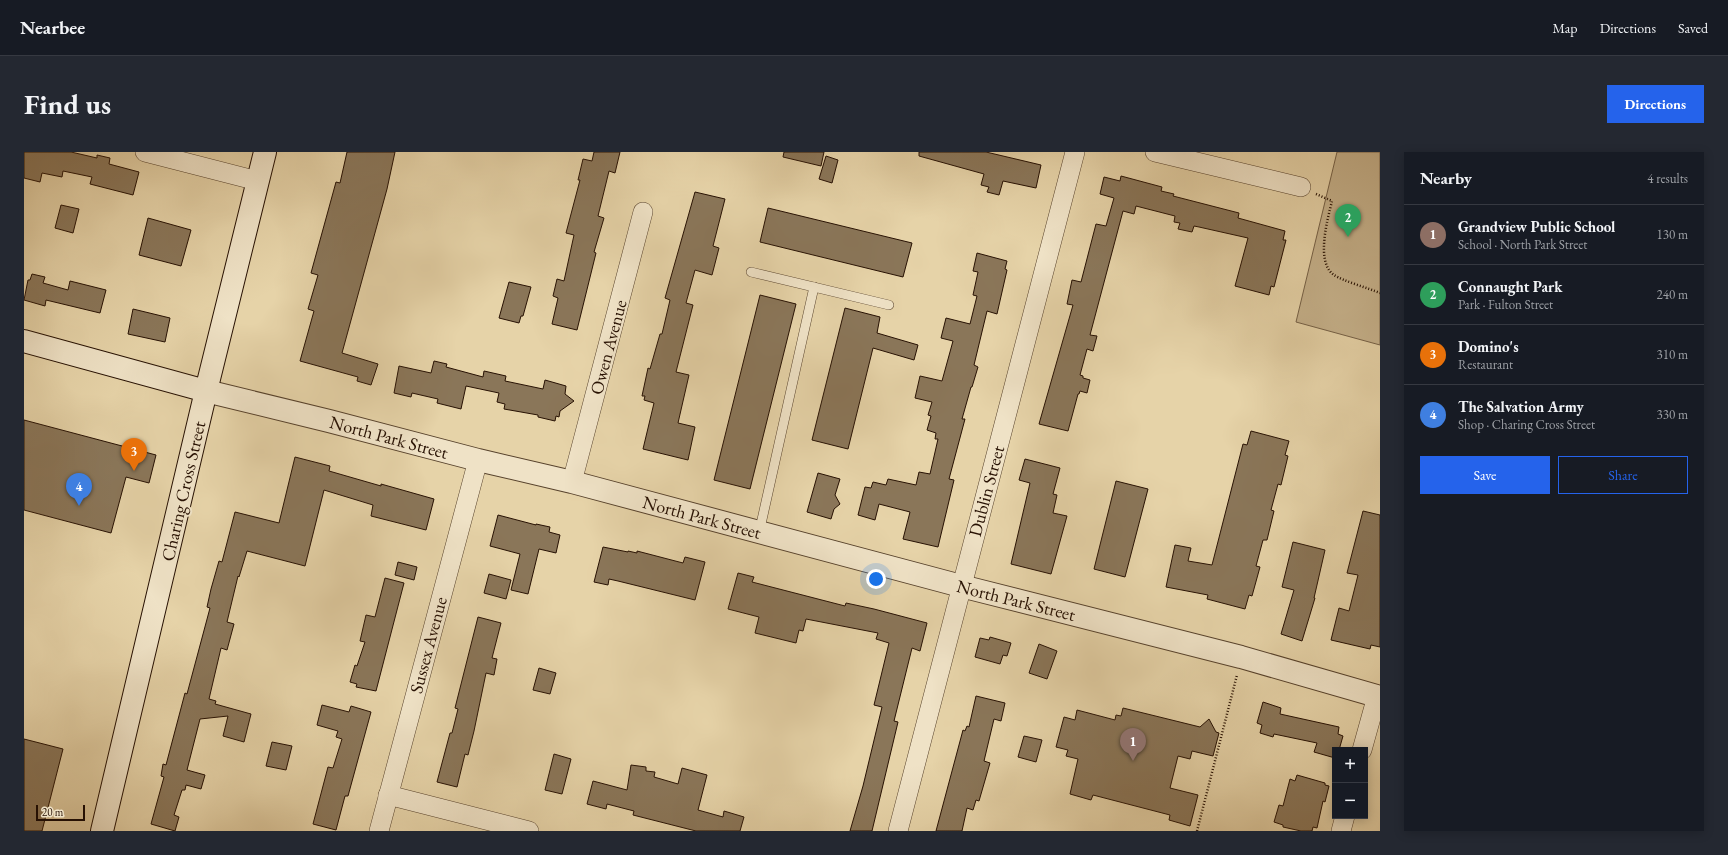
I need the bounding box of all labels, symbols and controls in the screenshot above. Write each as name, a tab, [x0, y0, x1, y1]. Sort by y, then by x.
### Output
text: Nearbee	[20, 15, 85, 40]
text: Map	[1552, 19, 1578, 37]
text: Directions	[1600, 19, 1656, 37]
text: Saved	[1678, 19, 1708, 37]
button: Directions	[1607, 85, 1704, 123]
text: Find us	[24, 86, 111, 122]
text: Nearby	[1420, 167, 1472, 189]
text: 4 results	[1647, 170, 1688, 187]
pin: 2	[1335, 204, 1361, 237]
text: Grandview Public School	[1458, 217, 1615, 236]
text: 1	[1430, 226, 1436, 243]
text: 130 m	[1657, 226, 1688, 243]
text: School · North Park Street	[1458, 236, 1587, 253]
text: Connaught Park	[1458, 277, 1563, 296]
text: 2	[1430, 286, 1436, 303]
text: 240 m	[1657, 286, 1688, 303]
text: Park · Fulton Street	[1458, 296, 1553, 313]
street label: Owen Avenue	[584, 297, 632, 397]
text: Domino's	[1458, 337, 1519, 356]
text: 3	[1430, 346, 1436, 363]
text: 310 m	[1657, 346, 1688, 363]
text: Restaurant	[1458, 356, 1513, 373]
text: The Salvation Army	[1458, 397, 1584, 416]
text: 4	[1430, 406, 1436, 423]
text: 330 m	[1657, 406, 1688, 423]
street label: North Park Street	[327, 410, 451, 464]
text: Shop · Charing Cross Street	[1458, 416, 1595, 433]
street label: Charing Cross Street	[156, 418, 210, 563]
pin: 3	[121, 438, 147, 471]
street label: Dublin Street	[963, 443, 1009, 539]
button: Save	[1420, 456, 1550, 494]
button: Share	[1558, 456, 1688, 494]
pin: 4	[66, 473, 92, 506]
street label: North Park Street	[640, 490, 764, 544]
your location	[866, 569, 886, 589]
street label: North Park Street	[954, 574, 1078, 626]
street label: Sussex Avenue	[404, 594, 452, 696]
pin: 1	[1120, 728, 1146, 761]
map controls	[1332, 747, 1368, 819]
button: +	[1332, 747, 1368, 783]
button: −	[1332, 783, 1368, 819]
scale bar	[36, 803, 85, 822]
text: 20 m	[42, 805, 63, 819]

